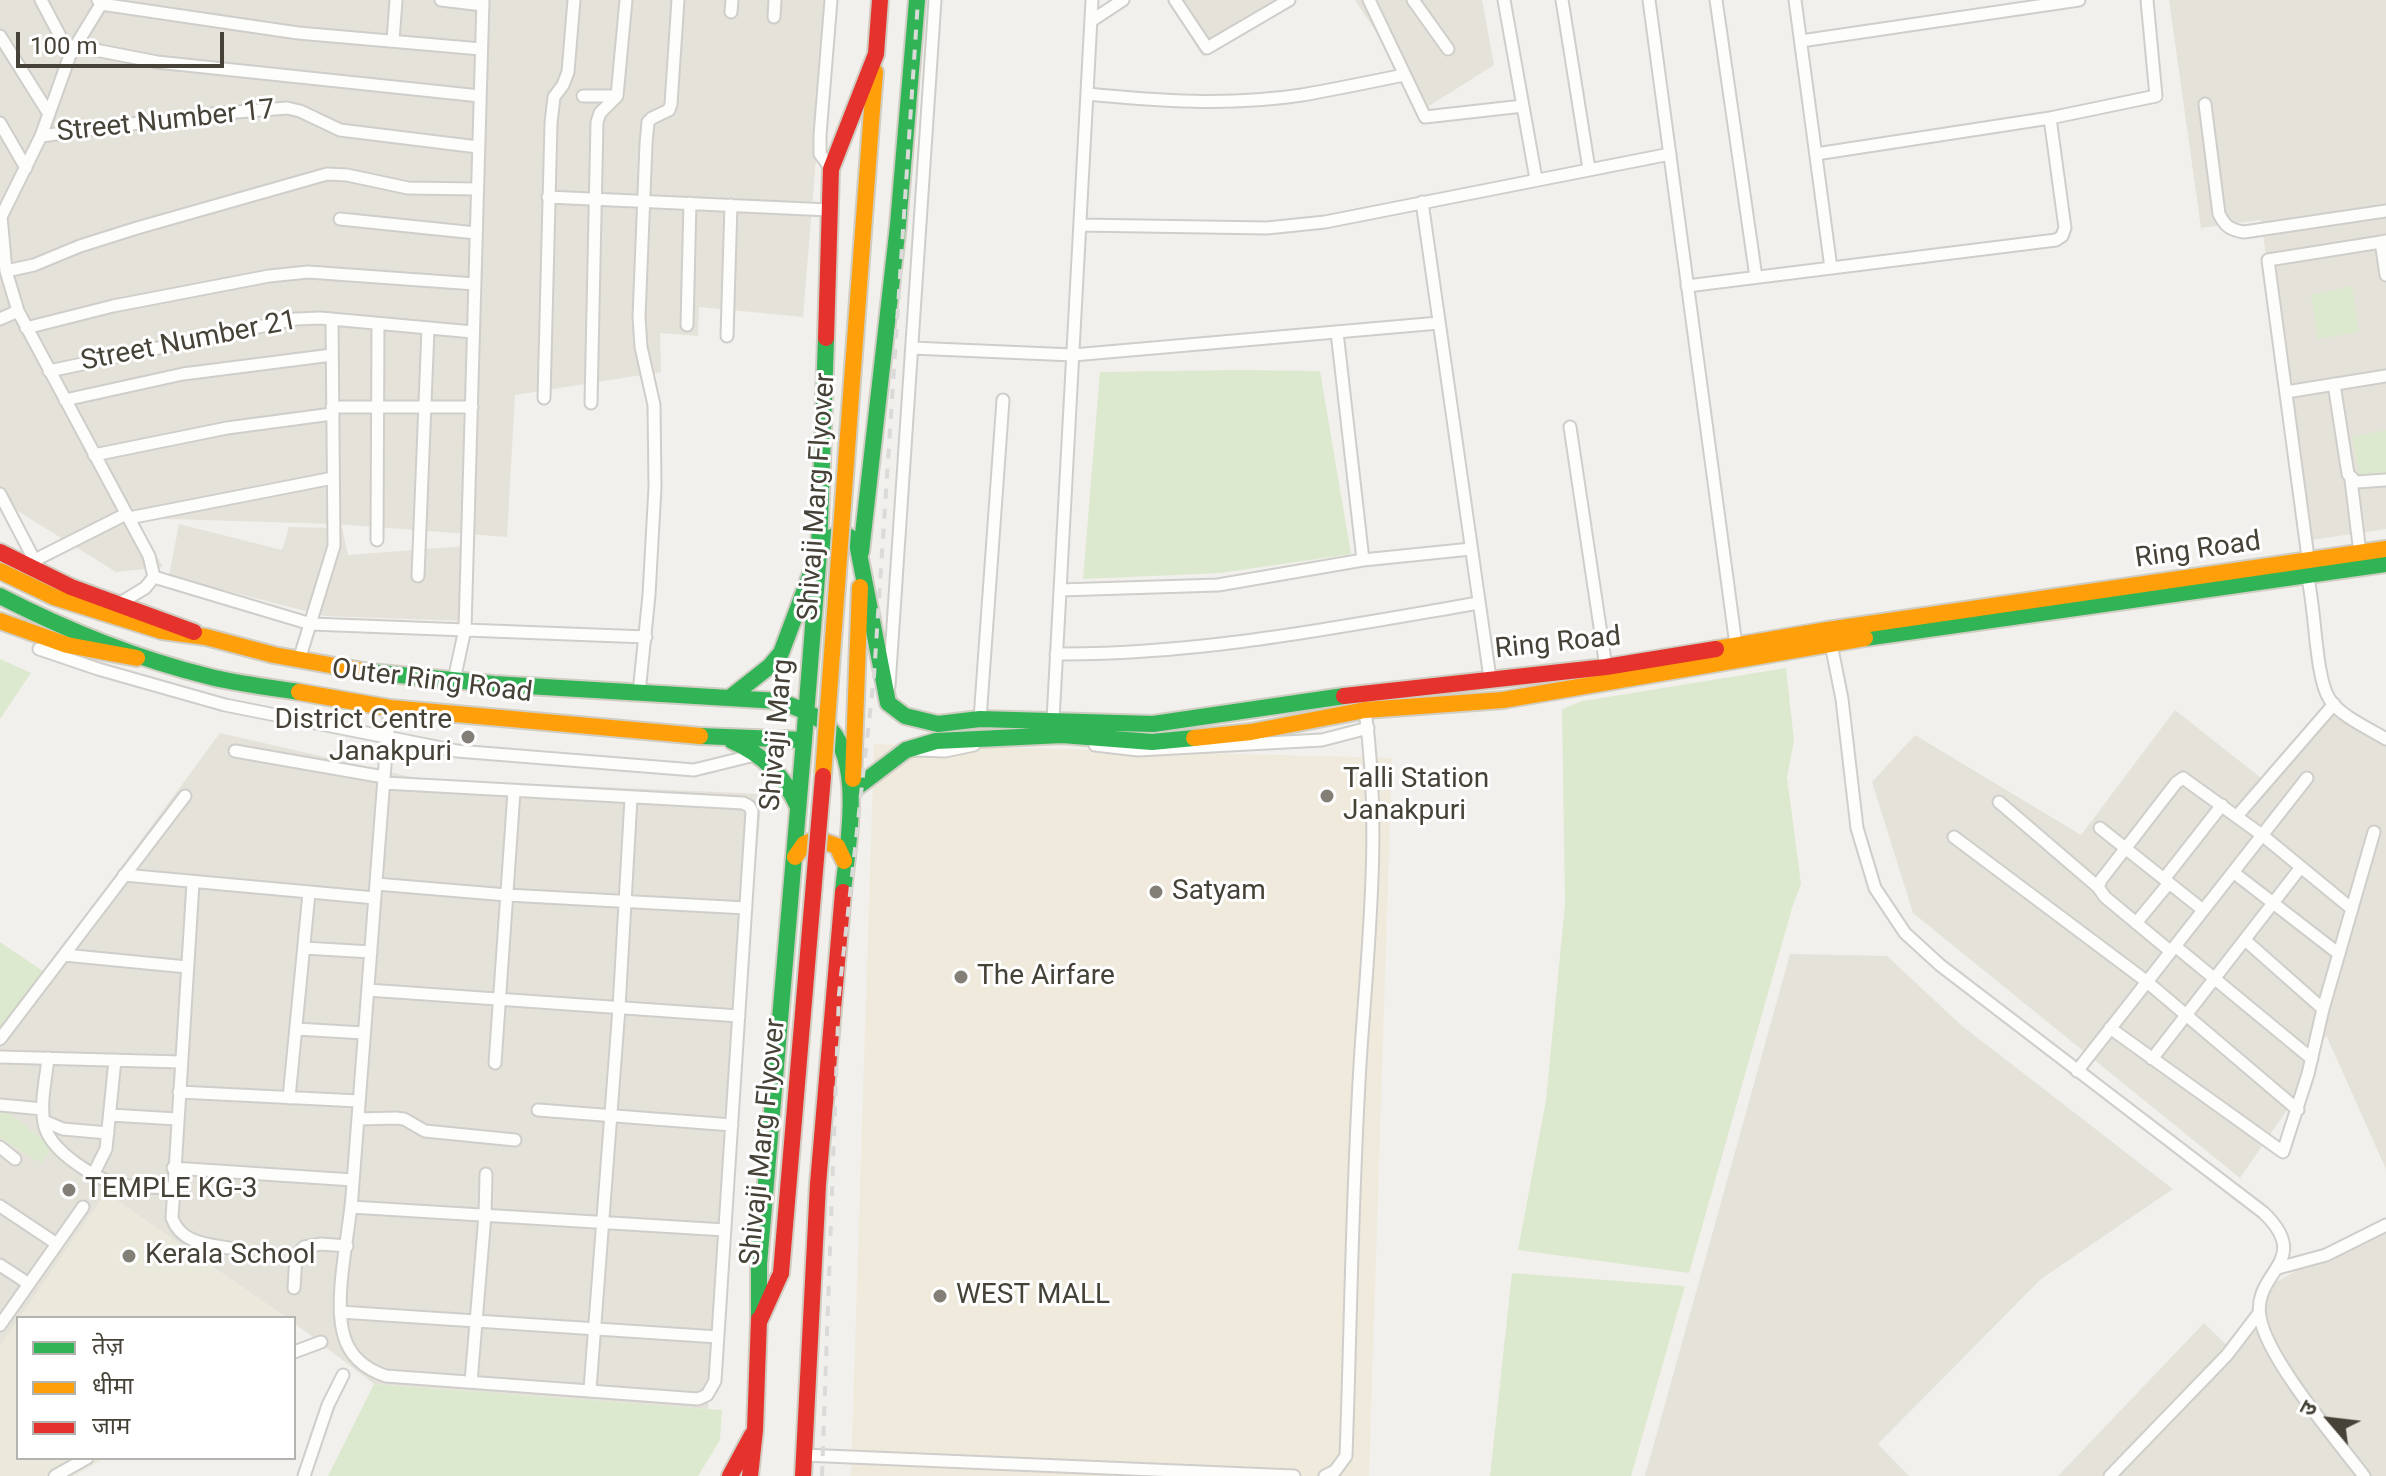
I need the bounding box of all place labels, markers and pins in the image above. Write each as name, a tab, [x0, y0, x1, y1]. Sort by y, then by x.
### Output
place label: District Centre Janakpuri	[274, 704, 452, 770]
marker: District Centre Janakpuri	[459, 728, 477, 746]
place label: Talli Station Janakpuri	[1343, 763, 1489, 829]
marker: Talli Station Janakpuri	[1318, 787, 1336, 805]
place label: Satyam	[1172, 875, 1266, 909]
marker: Satyam	[1147, 883, 1165, 901]
place label: The Airfare	[977, 960, 1115, 994]
marker: The Airfare	[952, 968, 970, 986]
place label: TEMPLE KG-3	[85, 1173, 257, 1207]
marker: TEMPLE KG-3	[60, 1181, 78, 1199]
place label: Kerala School	[145, 1239, 316, 1273]
marker: Kerala School	[120, 1247, 138, 1265]
place label: WEST MALL	[956, 1279, 1110, 1313]
marker: WEST MALL	[931, 1287, 949, 1305]

